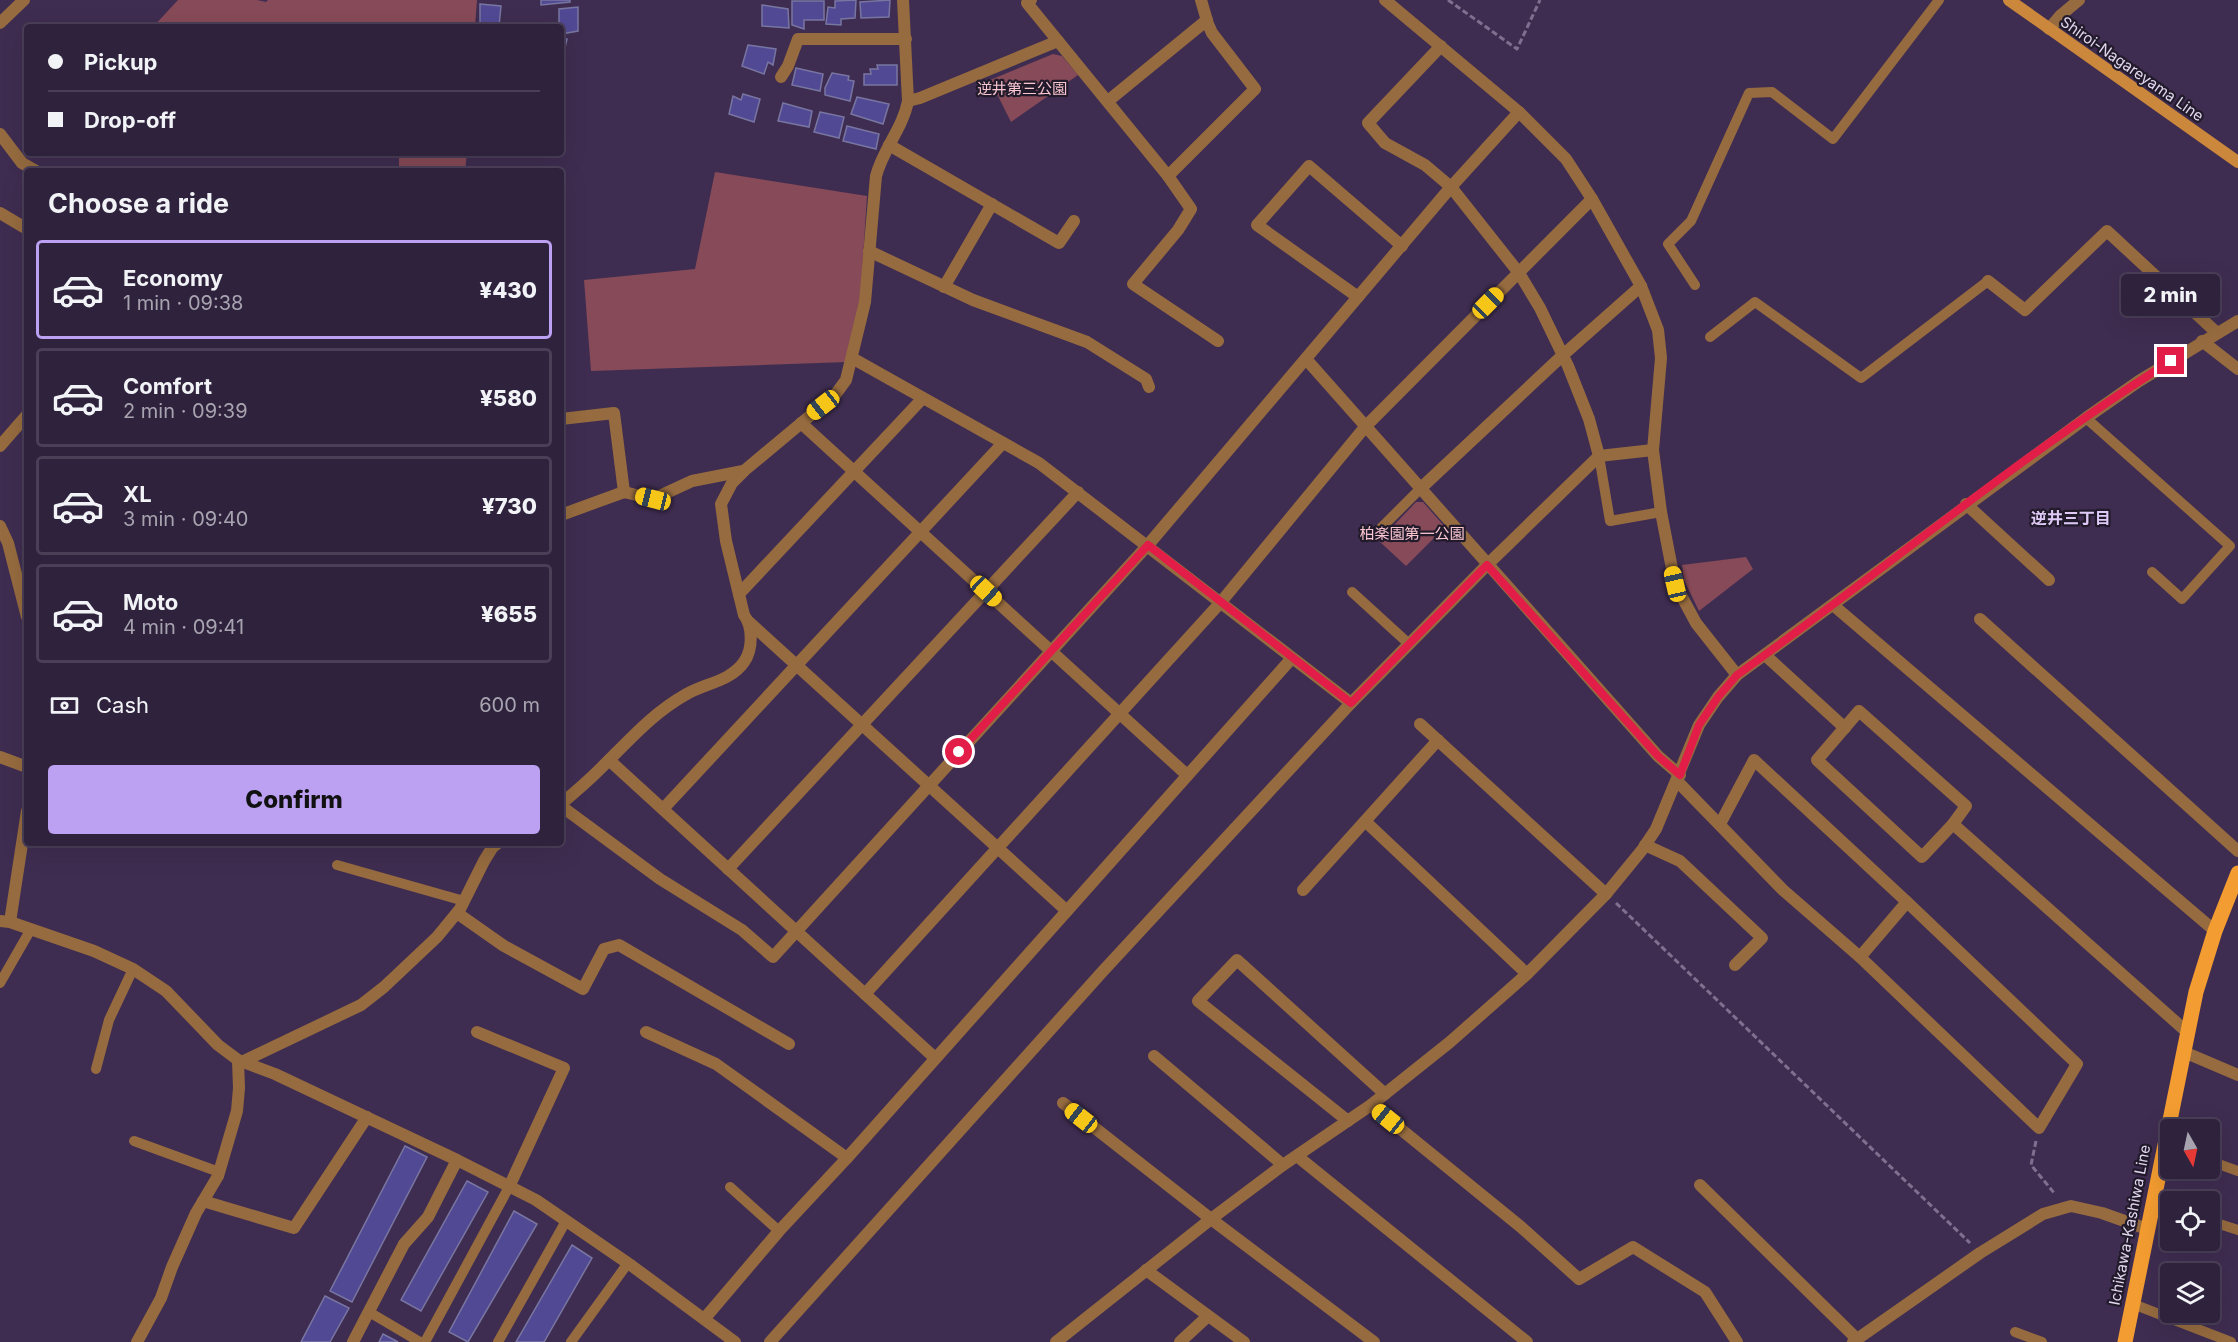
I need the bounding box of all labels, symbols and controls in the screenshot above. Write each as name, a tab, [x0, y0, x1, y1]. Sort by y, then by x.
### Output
street label: Shiroi-Nagareyama Line	[2057, 12, 2208, 125]
text: Pickup	[84, 49, 158, 75]
park label: 逆井第三公園	[977, 79, 1067, 98]
text: Drop-off	[84, 107, 176, 133]
text: Choose a ride	[48, 187, 229, 220]
icon: car	[51, 263, 105, 317]
text: Economy	[123, 265, 223, 291]
callout: 2 min	[2122, 274, 2220, 316]
text: ¥430	[479, 277, 537, 303]
text: 2 min	[2143, 283, 2198, 307]
car	[1469, 284, 1507, 322]
text: 1 min · 09:38	[123, 291, 243, 315]
route end	[2157, 347, 2184, 374]
icon: car	[51, 371, 105, 425]
text: Comfort	[123, 373, 212, 399]
text: ¥580	[480, 385, 537, 411]
car	[803, 387, 843, 423]
text: 2 min · 09:39	[123, 399, 248, 423]
icon: car	[51, 479, 105, 533]
text: XL	[123, 481, 152, 507]
car	[633, 486, 673, 512]
text: ¥730	[482, 493, 537, 519]
text: 3 min · 09:40	[123, 507, 249, 531]
district label: 逆井三丁目	[2031, 508, 2111, 528]
park label: 柏楽園第一公園	[1359, 524, 1465, 543]
car	[1662, 564, 1688, 604]
car	[967, 572, 1005, 610]
icon: car	[51, 587, 105, 641]
text: Moto	[123, 589, 178, 615]
text: ¥655	[481, 601, 537, 627]
text: 4 min · 09:41	[123, 615, 244, 639]
icon: cash	[48, 689, 81, 722]
text: Cash	[96, 692, 149, 718]
text: 600 m	[479, 693, 540, 717]
route start	[945, 738, 972, 765]
button: Confirm	[48, 765, 540, 834]
car	[1061, 1100, 1101, 1136]
car	[1368, 1101, 1408, 1137]
north arrow	[2160, 1119, 2220, 1179]
map controls	[2160, 1119, 2220, 1323]
street label: Ichikawa-Kashiwa Line	[2105, 1143, 2154, 1307]
button: locate	[2160, 1191, 2220, 1251]
button: layers	[2160, 1263, 2220, 1323]

